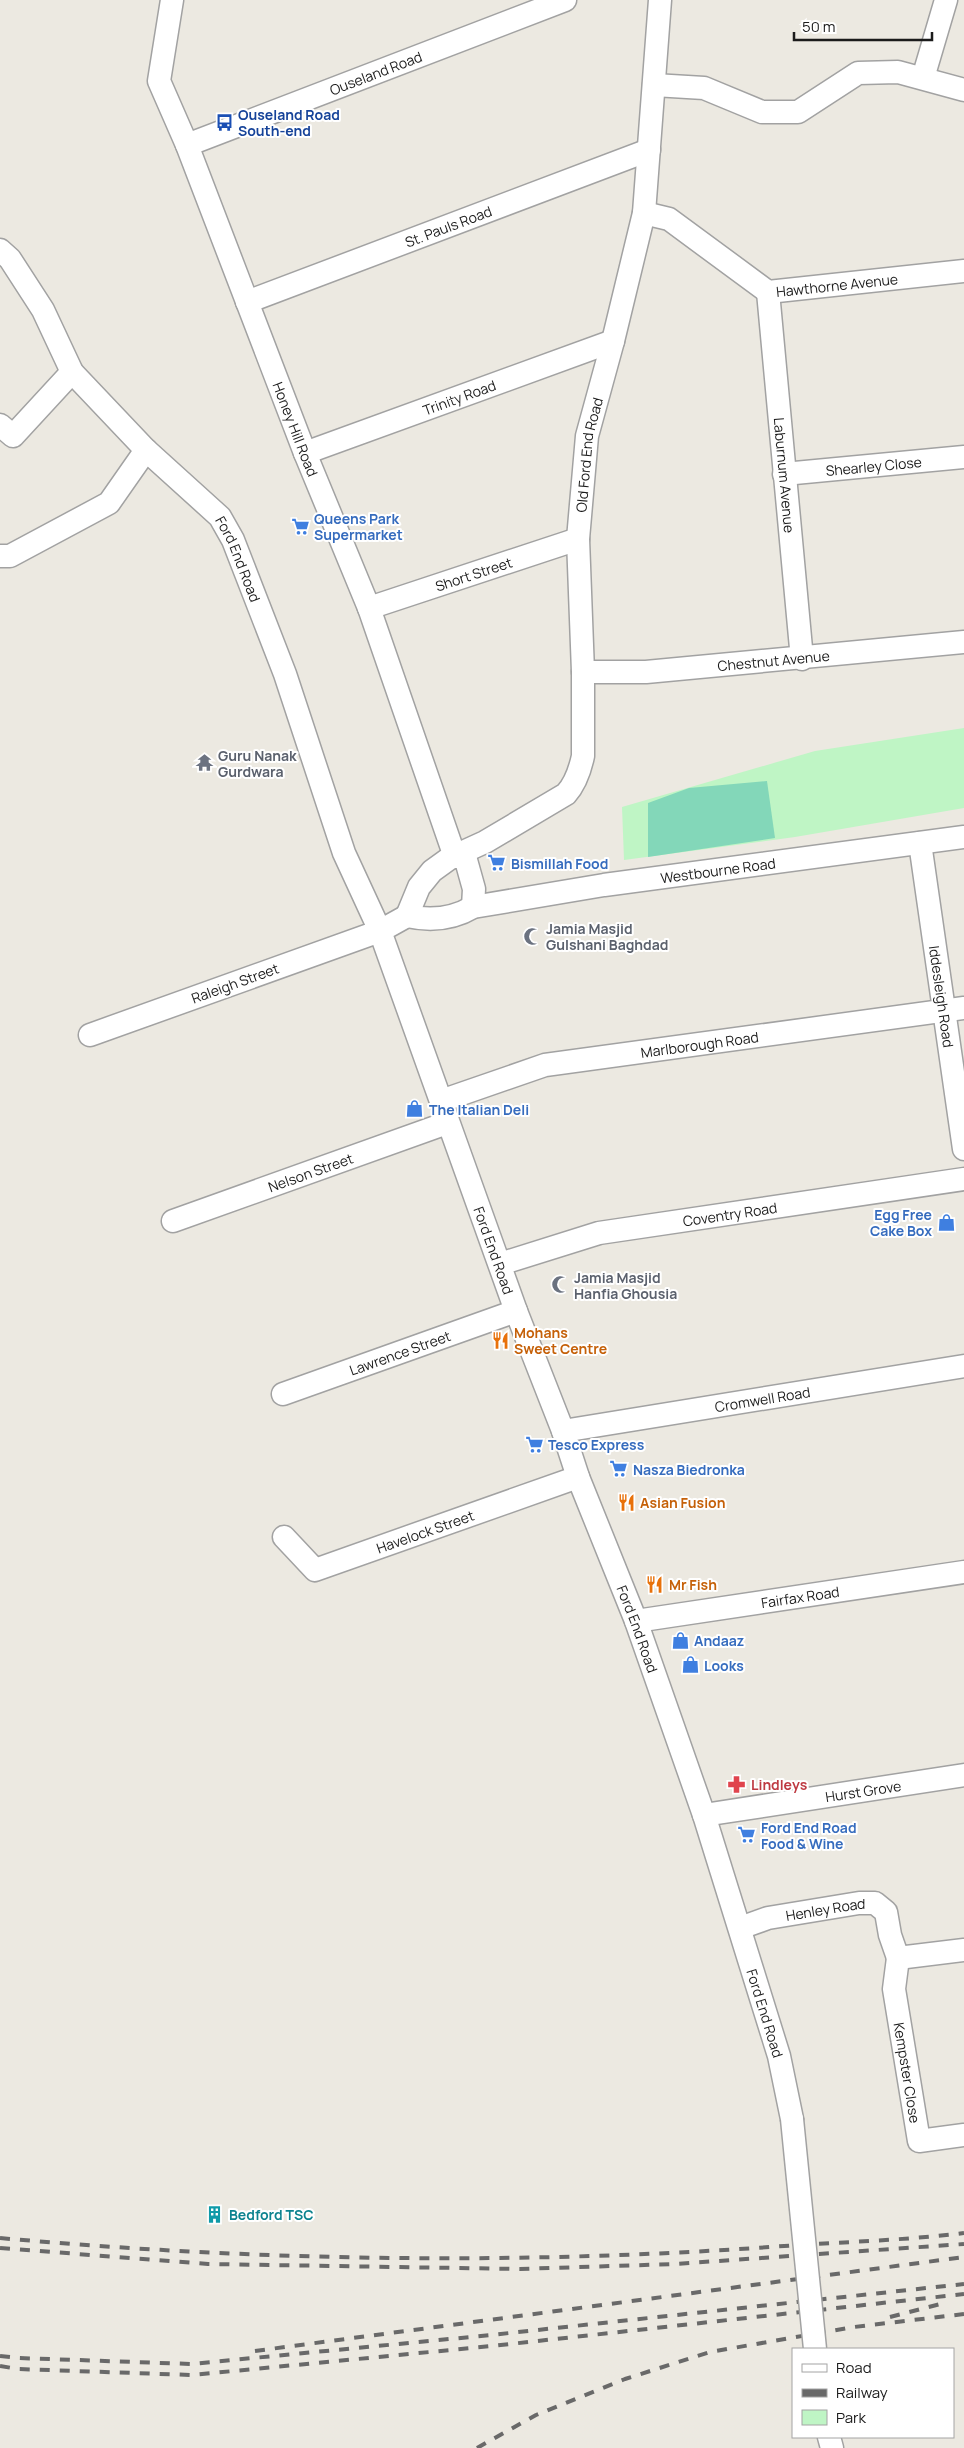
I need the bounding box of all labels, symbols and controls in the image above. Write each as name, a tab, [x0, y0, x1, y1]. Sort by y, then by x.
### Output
scale bar	[794, 10, 932, 42]
text: 50 m	[802, 16, 836, 37]
street label: Ouseland Road	[327, 46, 425, 99]
place label: Ouseland Road South-end	[238, 105, 340, 140]
bus stop icon: Ouseland Road South-end	[214, 112, 234, 132]
street label: St. Pauls Road	[402, 201, 494, 251]
street label: Hawthorne Avenue	[775, 269, 899, 301]
street label: Trinity Road	[420, 375, 498, 419]
street label: Honey Hill Road	[269, 379, 323, 479]
street label: Old Ford End Road	[571, 395, 607, 513]
street label: Laburnum Avenue	[770, 417, 800, 534]
street label: Shearley Close	[825, 452, 923, 480]
place label: Queens Park Supermarket	[314, 509, 403, 544]
street label: Ford End Road	[212, 512, 266, 604]
supermarket icon: Queens Park Supermarket	[290, 516, 310, 536]
street label: Short Street	[433, 552, 515, 595]
street label: Chestnut Avenue	[717, 645, 830, 675]
place label: Guru Nanak Gurdwara	[218, 746, 297, 781]
temple icon: Guru Nanak Gurdwara	[194, 753, 214, 773]
supermarket icon: Bismillah Food	[487, 853, 507, 873]
street label: Westbourne Road	[659, 853, 777, 887]
place label: Bismillah Food	[511, 854, 608, 873]
place label: Jamia Masjid Gulshani Baghdad	[546, 919, 668, 954]
mosque icon: Jamia Masjid Gulshani Baghdad	[522, 926, 542, 946]
street label: Iddesleigh Road	[925, 944, 959, 1049]
street label: Raleigh Street	[189, 958, 282, 1008]
street label: Marlborough Road	[639, 1027, 760, 1061]
shop icon: The Italian Deli	[405, 1099, 425, 1119]
place label: The Italian Deli	[429, 1100, 529, 1119]
street label: Nelson Street	[265, 1148, 356, 1196]
street label: Coventry Road	[681, 1197, 778, 1230]
street label: Ford End Road	[470, 1204, 519, 1297]
place label: Egg Free Cake Box	[870, 1205, 932, 1240]
shop icon: Egg Free Cake Box	[936, 1212, 956, 1232]
place label: Jamia Masjid Hanfia Ghousia	[574, 1268, 677, 1303]
mosque icon: Jamia Masjid Hanfia Ghousia	[550, 1275, 570, 1295]
place label: Mohans Sweet Centre	[514, 1323, 607, 1358]
street label: Lawrence Street	[347, 1325, 453, 1379]
restaurant icon: Mohans Sweet Centre	[490, 1330, 510, 1350]
street label: Cromwell Road	[713, 1382, 811, 1416]
supermarket icon: Tesco Express	[524, 1434, 544, 1454]
place label: Tesco Express	[548, 1435, 645, 1454]
supermarket icon: Nasza Biedronka	[609, 1459, 629, 1479]
place label: Nasza Biedronka	[633, 1460, 745, 1479]
restaurant icon: Asian Fusion	[616, 1492, 636, 1512]
place label: Asian Fusion	[640, 1493, 726, 1512]
street label: Havelock Street	[374, 1505, 477, 1557]
restaurant icon: Mr Fish	[645, 1574, 665, 1594]
place label: Mr Fish	[669, 1575, 717, 1594]
street label: Fairfax Road	[760, 1581, 841, 1612]
street label: Ford End Road	[613, 1582, 663, 1675]
shop icon: Andaaz	[670, 1630, 690, 1650]
place label: Andaaz	[694, 1631, 744, 1650]
shop icon: Looks	[680, 1655, 700, 1675]
place label: Looks	[704, 1656, 744, 1675]
pharmacy icon: Lindleys	[727, 1774, 747, 1794]
place label: Lindleys	[751, 1775, 808, 1794]
street label: Hurst Grove	[824, 1775, 902, 1806]
place label: Ford End Road Food & Wine	[761, 1818, 857, 1853]
supermarket icon: Ford End Road Food & Wine	[737, 1825, 757, 1845]
street label: Henley Road	[784, 1894, 865, 1924]
street label: Ford End Road	[743, 1966, 788, 2060]
street label: Kempster Close	[890, 2021, 925, 2124]
building icon: Bedford TSC	[205, 2204, 225, 2224]
place label: Bedford TSC	[229, 2205, 313, 2224]
legend	[792, 2348, 954, 2438]
text: Road	[836, 2357, 872, 2378]
text: Railway	[836, 2382, 888, 2403]
text: Park	[836, 2407, 866, 2428]

